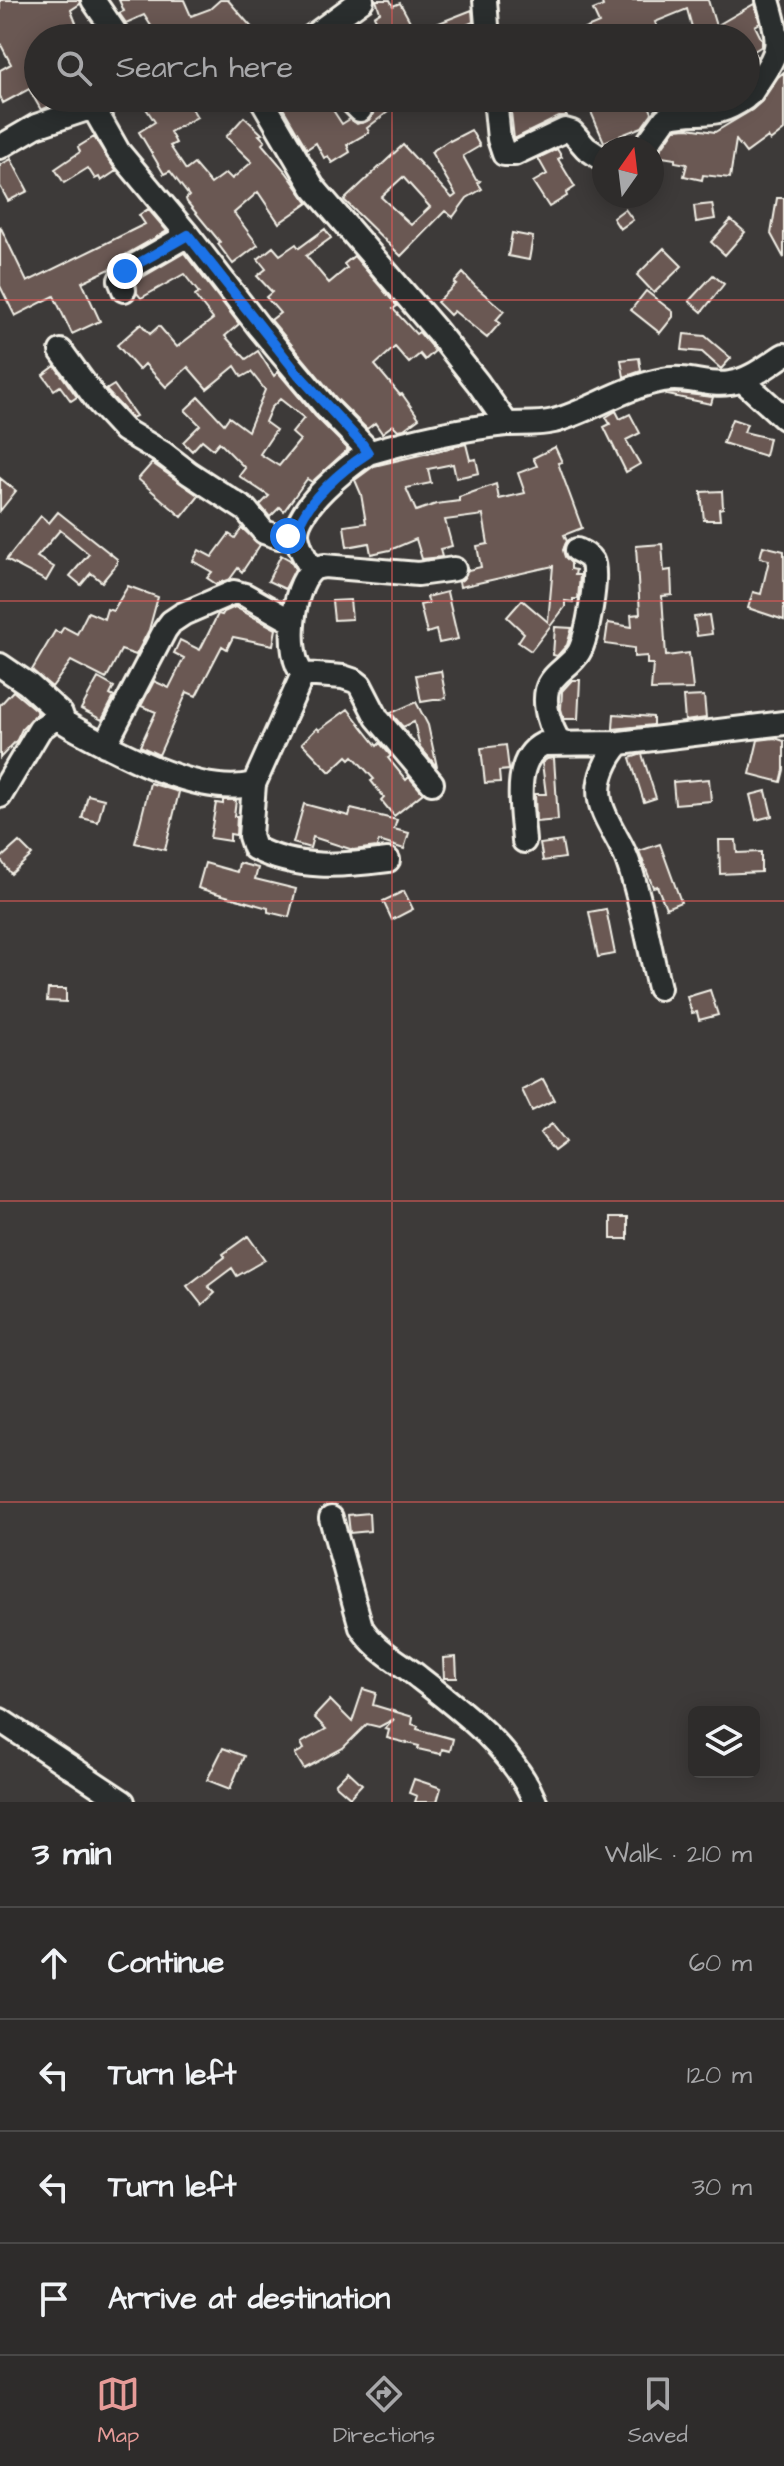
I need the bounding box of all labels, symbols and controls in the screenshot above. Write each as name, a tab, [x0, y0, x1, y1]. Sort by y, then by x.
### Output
search box	[24, 24, 760, 112]
icon: search	[52, 46, 96, 90]
text: Search here	[116, 47, 293, 89]
north arrow	[592, 136, 664, 208]
route end	[107, 253, 143, 289]
route start	[270, 518, 306, 554]
map controls	[688, 1706, 760, 1778]
button: layers	[688, 1706, 760, 1778]
text: 3 min	[32, 1830, 112, 1878]
text: Walk · 210 m	[605, 1836, 752, 1872]
icon: ahead	[32, 1941, 76, 1985]
text: Continue	[108, 1942, 224, 1984]
text: 60 m	[689, 1945, 752, 1981]
icon: left	[32, 2053, 76, 2097]
text: Turn left	[108, 2054, 236, 2096]
text: 120 m	[687, 2057, 752, 2093]
icon: left	[32, 2165, 76, 2209]
text: Turn left	[108, 2166, 236, 2208]
text: 30 m	[692, 2169, 752, 2205]
icon: arrive	[32, 2277, 76, 2321]
text: Arrive at destination	[108, 2278, 390, 2320]
tab: Map	[96, 2372, 140, 2451]
tab: Directions	[333, 2372, 435, 2451]
tab: Saved	[628, 2372, 688, 2451]

